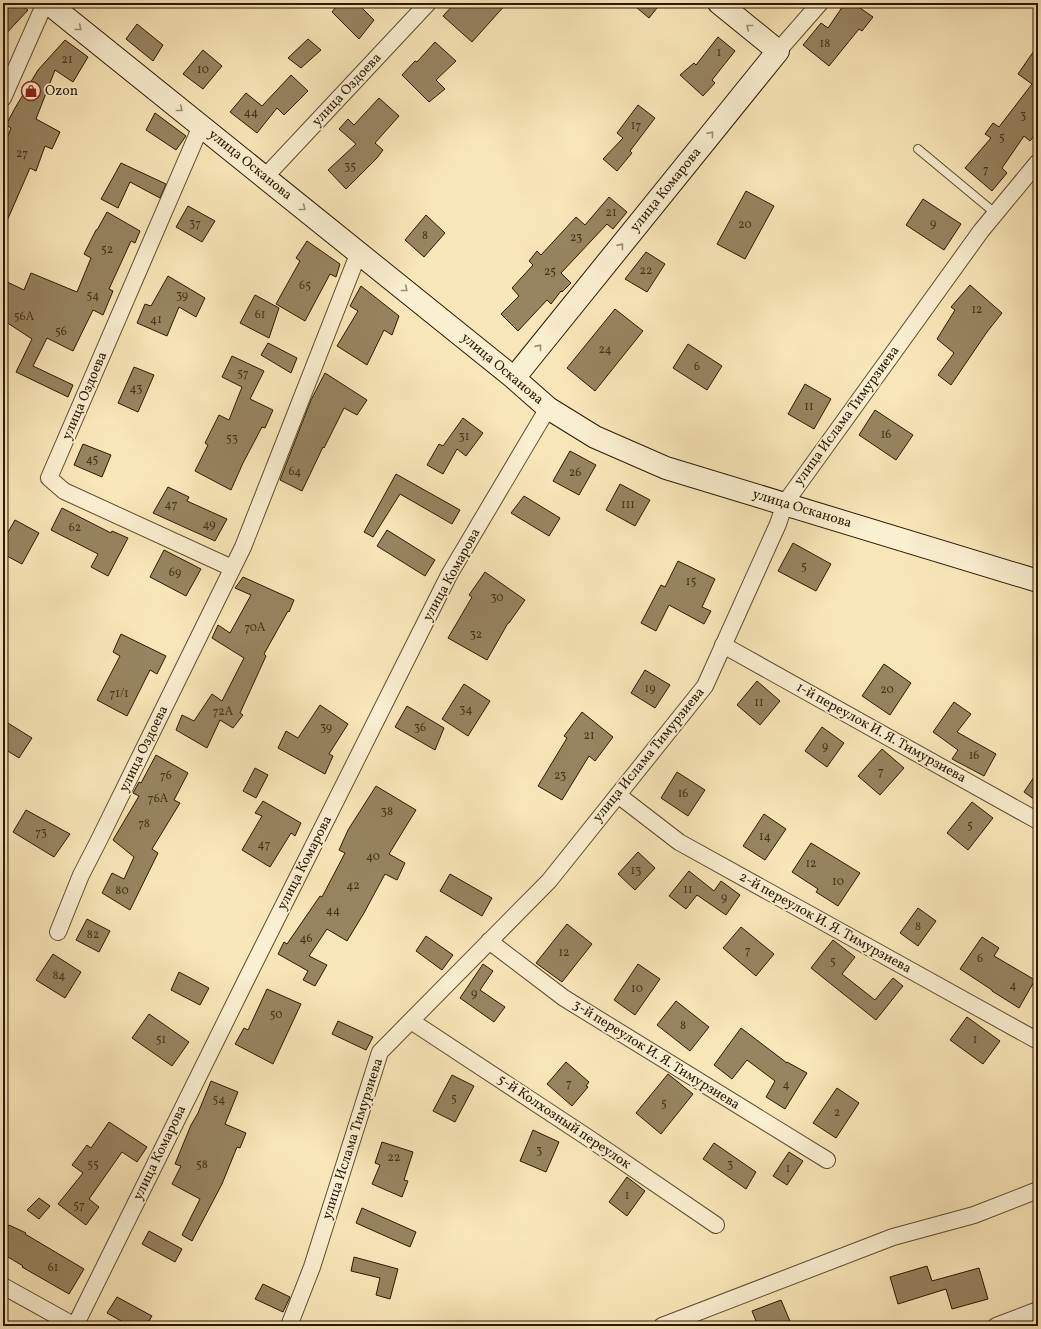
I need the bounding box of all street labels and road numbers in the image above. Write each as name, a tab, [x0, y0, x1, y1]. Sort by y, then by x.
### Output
street label: улица Оздоева	[308, 49, 386, 131]
street label: улица Осканова	[204, 125, 296, 205]
street label: улица Комарова	[626, 144, 706, 236]
street label: улица Осканова	[457, 329, 547, 409]
street label: улица Ислама Тимурзиева	[790, 342, 904, 490]
street label: улица Оздоева	[58, 349, 112, 443]
street label: улица Осканова	[750, 485, 854, 533]
street label: улица Комарова	[419, 525, 485, 625]
street label: 1-й переулок И. Я. Тимурзиева	[793, 678, 969, 788]
street label: улица Ислама Тимурзиева	[589, 684, 709, 826]
street label: улица Оздоева	[115, 703, 173, 795]
street label: улица Комарова	[273, 813, 337, 913]
street label: 2-й переулок И. Я. Тимурзиева	[735, 868, 915, 978]
street label: 3-й переулок И. Я. Тимурзиева	[569, 996, 743, 1114]
street label: улица Ислама Тимурзиева	[318, 1056, 388, 1222]
street label: 5-й Колхозный переулок	[494, 1070, 635, 1174]
street label: улица Комарова	[129, 1102, 191, 1204]

